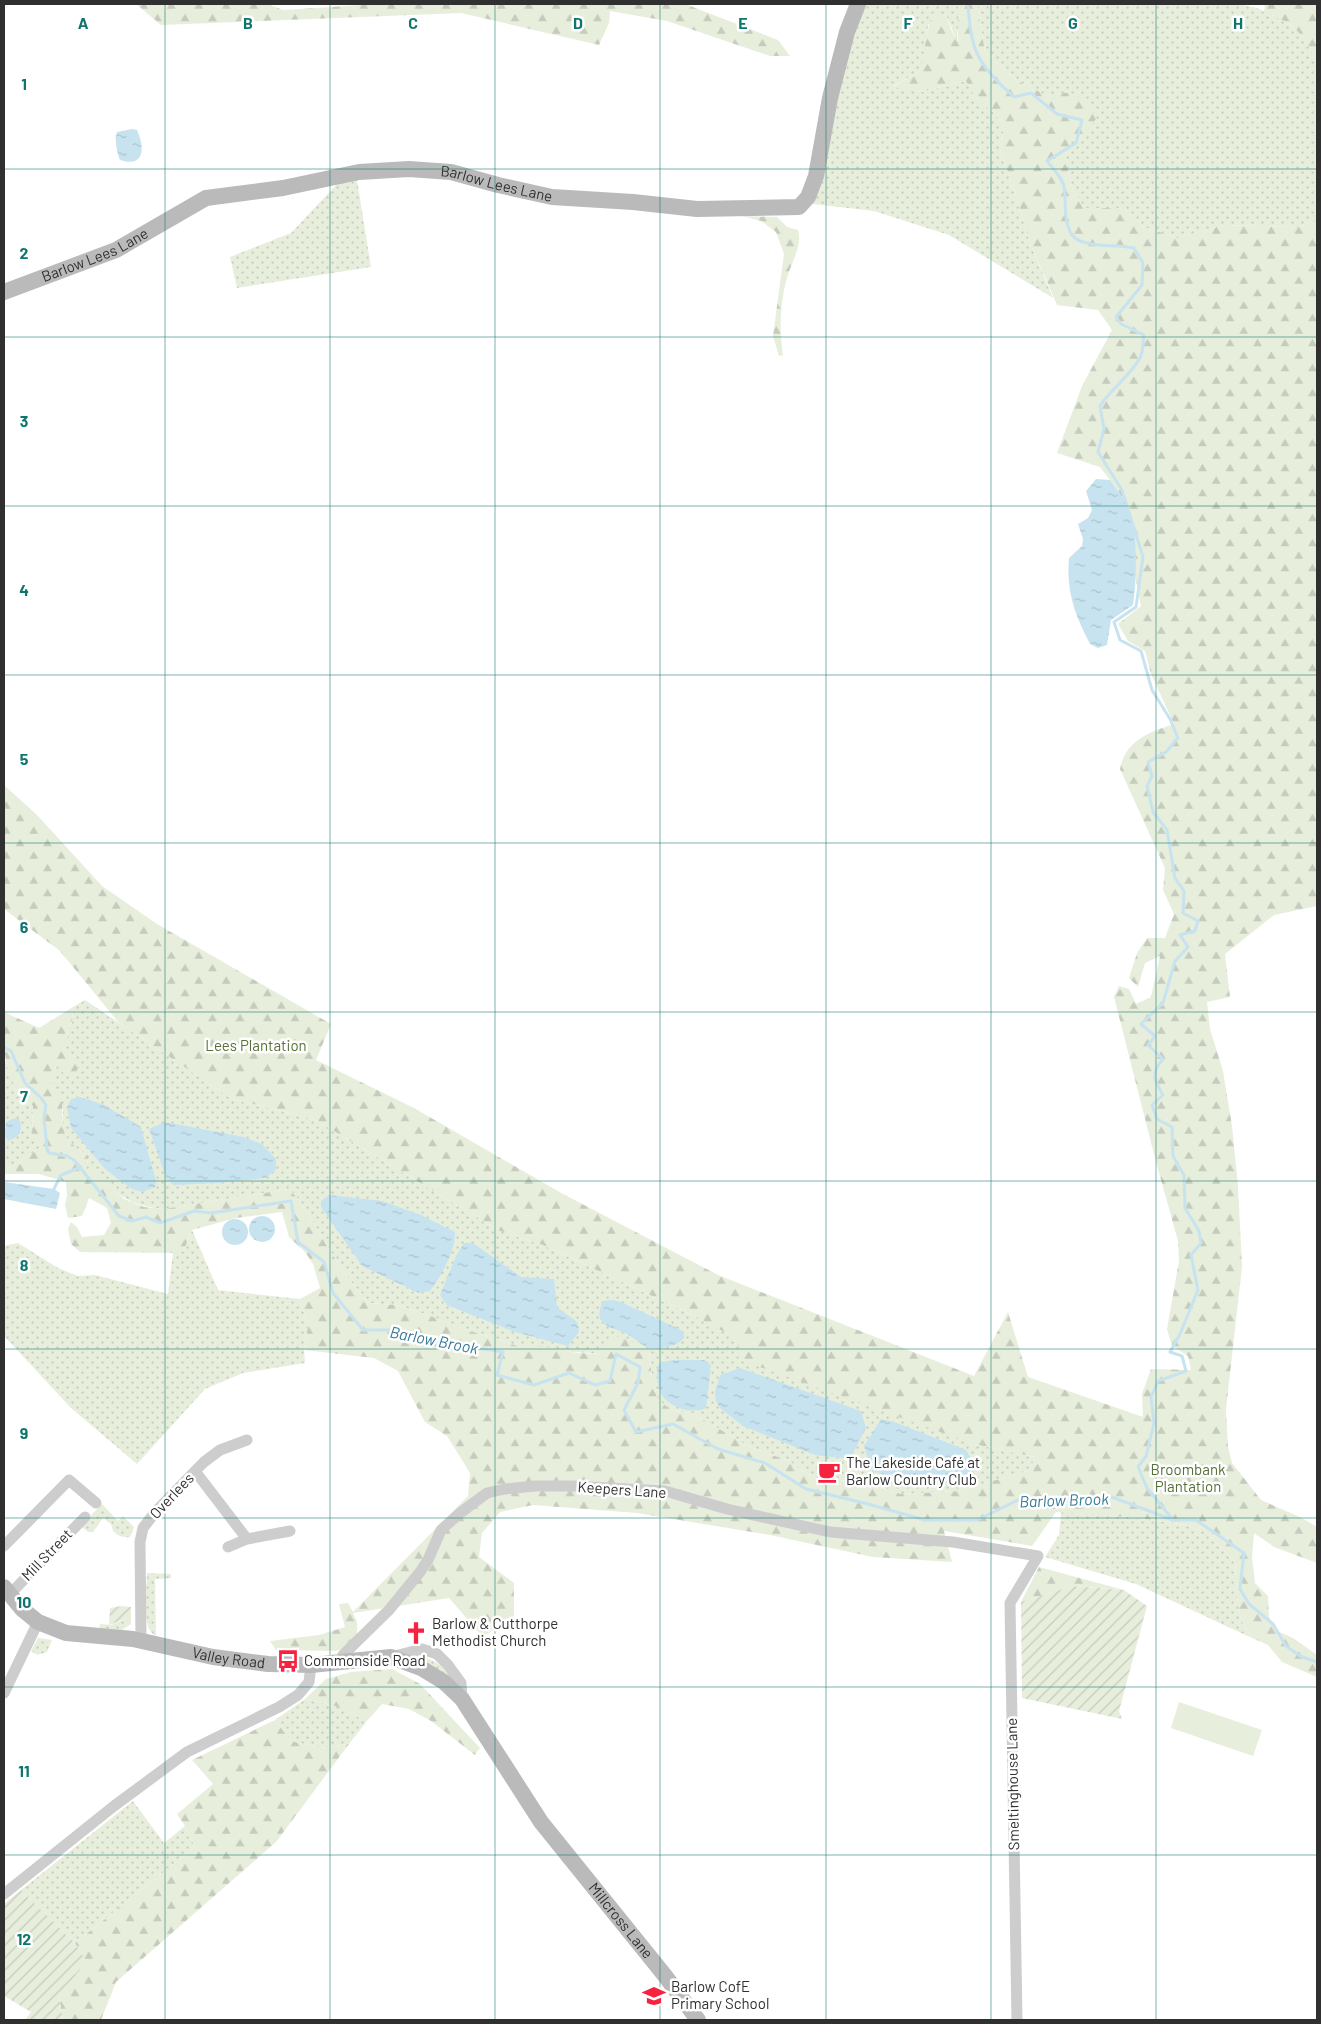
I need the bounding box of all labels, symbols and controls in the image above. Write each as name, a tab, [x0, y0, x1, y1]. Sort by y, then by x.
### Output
text: A	[78, 13, 89, 32]
text: B	[243, 13, 253, 32]
text: C	[408, 13, 418, 32]
text: D	[573, 13, 583, 32]
text: E	[738, 13, 748, 32]
text: F	[904, 13, 913, 32]
text: G	[1068, 13, 1078, 32]
text: H	[1233, 13, 1243, 32]
text: 1	[21, 74, 27, 93]
street label: Barlow Lees Lane	[440, 161, 554, 205]
street label: Barlow Lees Lane	[39, 224, 151, 285]
text: 2	[20, 243, 29, 262]
text: 3	[20, 411, 28, 430]
text: 4	[19, 580, 29, 599]
text: 5	[20, 749, 29, 768]
text: 6	[20, 917, 29, 936]
park label: Lees Plantation	[205, 1036, 307, 1054]
text: 7	[20, 1086, 28, 1105]
text: 8	[20, 1255, 29, 1274]
water label: Barlow Brook	[388, 1322, 480, 1357]
text: 9	[20, 1423, 28, 1442]
place label: The Lakeside Café at Barlow Country Club	[846, 1453, 980, 1488]
cafe icon: The Lakeside Café at Barlow Country Club	[816, 1459, 842, 1485]
park label: Broombank Plantation	[1151, 1460, 1226, 1495]
street label: Overlees	[146, 1469, 197, 1522]
street label: Keepers Lane	[577, 1477, 667, 1501]
water label: Barlow Brook	[1019, 1488, 1109, 1511]
street label: Mill Street	[17, 1525, 75, 1584]
text: 10	[17, 1592, 31, 1611]
place label: Barlow & Cutthorpe Methodist Church	[432, 1614, 558, 1649]
church icon: Barlow & Cutthorpe Methodist Church	[403, 1620, 429, 1646]
street label: Valley Road	[191, 1643, 266, 1672]
bus stop icon: Commonside Road	[275, 1648, 301, 1674]
place label: Commonside Road	[304, 1651, 426, 1669]
street label: Smeltinghouse Lane	[1002, 1718, 1022, 1850]
text: 11	[18, 1761, 30, 1780]
street label: Millcross Lane	[585, 1879, 657, 1962]
text: 12	[17, 1929, 31, 1948]
place label: Barlow CofE Primary School	[671, 1977, 769, 2012]
school or university icon: Barlow CofE Primary School	[641, 1983, 667, 2009]

